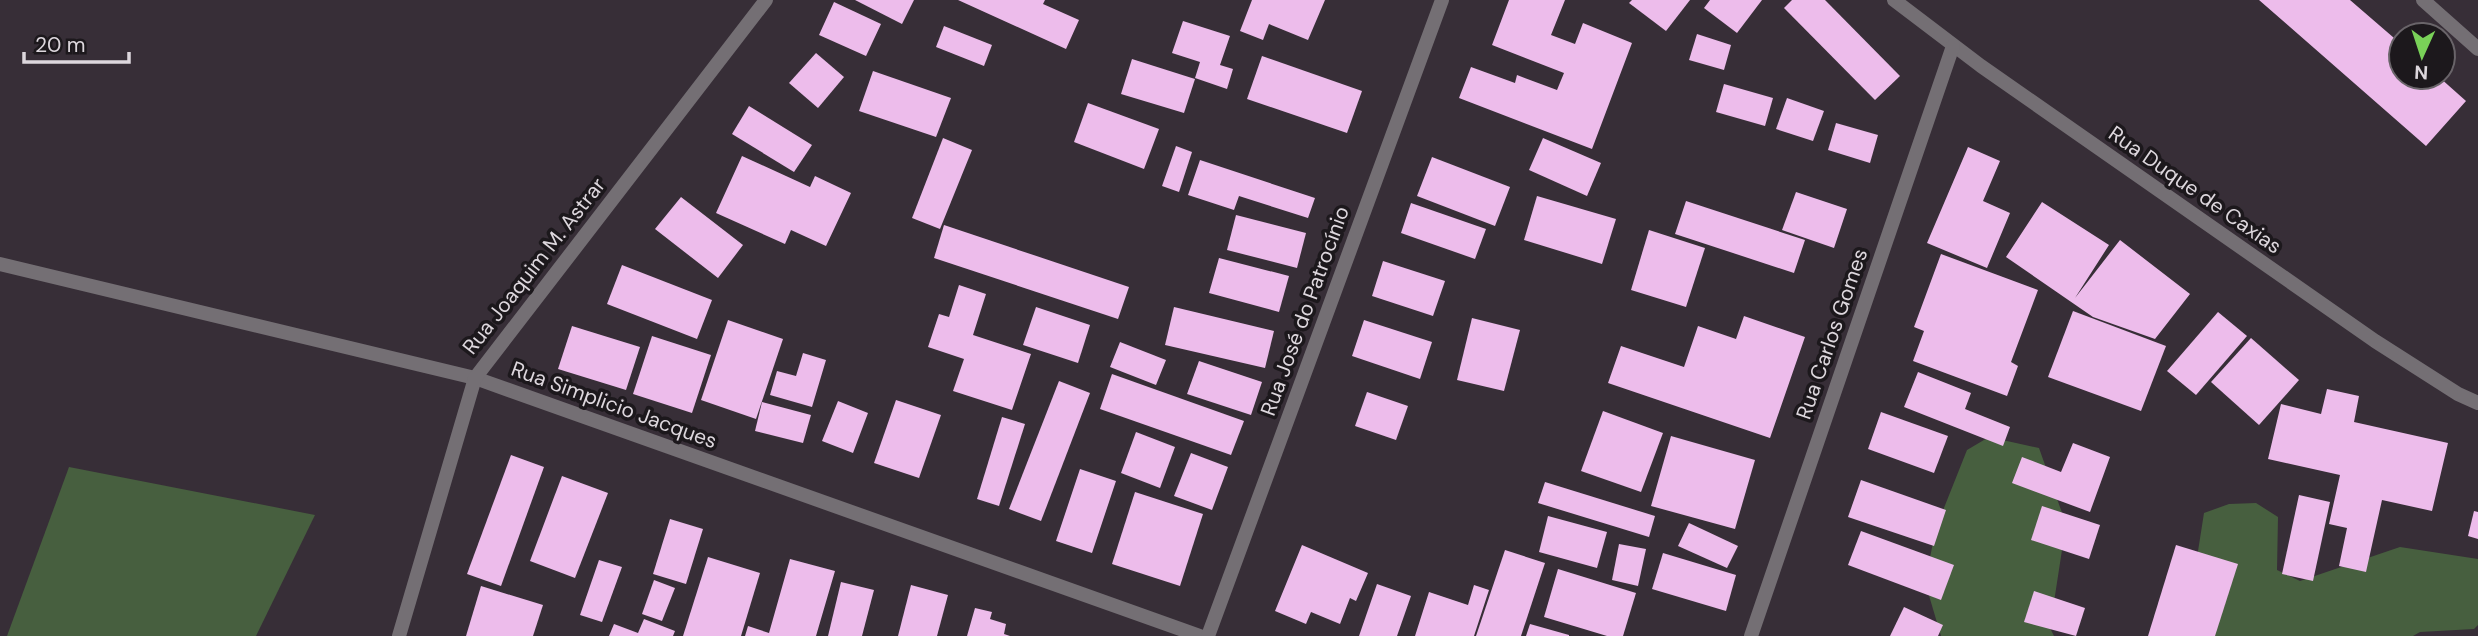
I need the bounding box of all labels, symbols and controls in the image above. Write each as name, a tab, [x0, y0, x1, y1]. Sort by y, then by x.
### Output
scale bar	[24, 21, 130, 65]
north arrow	[2387, 21, 2457, 91]
text: 20 m	[35, 31, 86, 59]
text: N	[2414, 60, 2429, 85]
street label: Rua Duque de Caxias	[2103, 120, 2287, 260]
street label: Rua Joaquim M. Astrar	[456, 172, 612, 360]
street label: Rua José do Patrocínio	[1254, 202, 1356, 420]
street label: Rua Carlos Gomes	[1790, 245, 1874, 423]
street label: Rua Simplicio Jacques	[507, 355, 721, 455]

